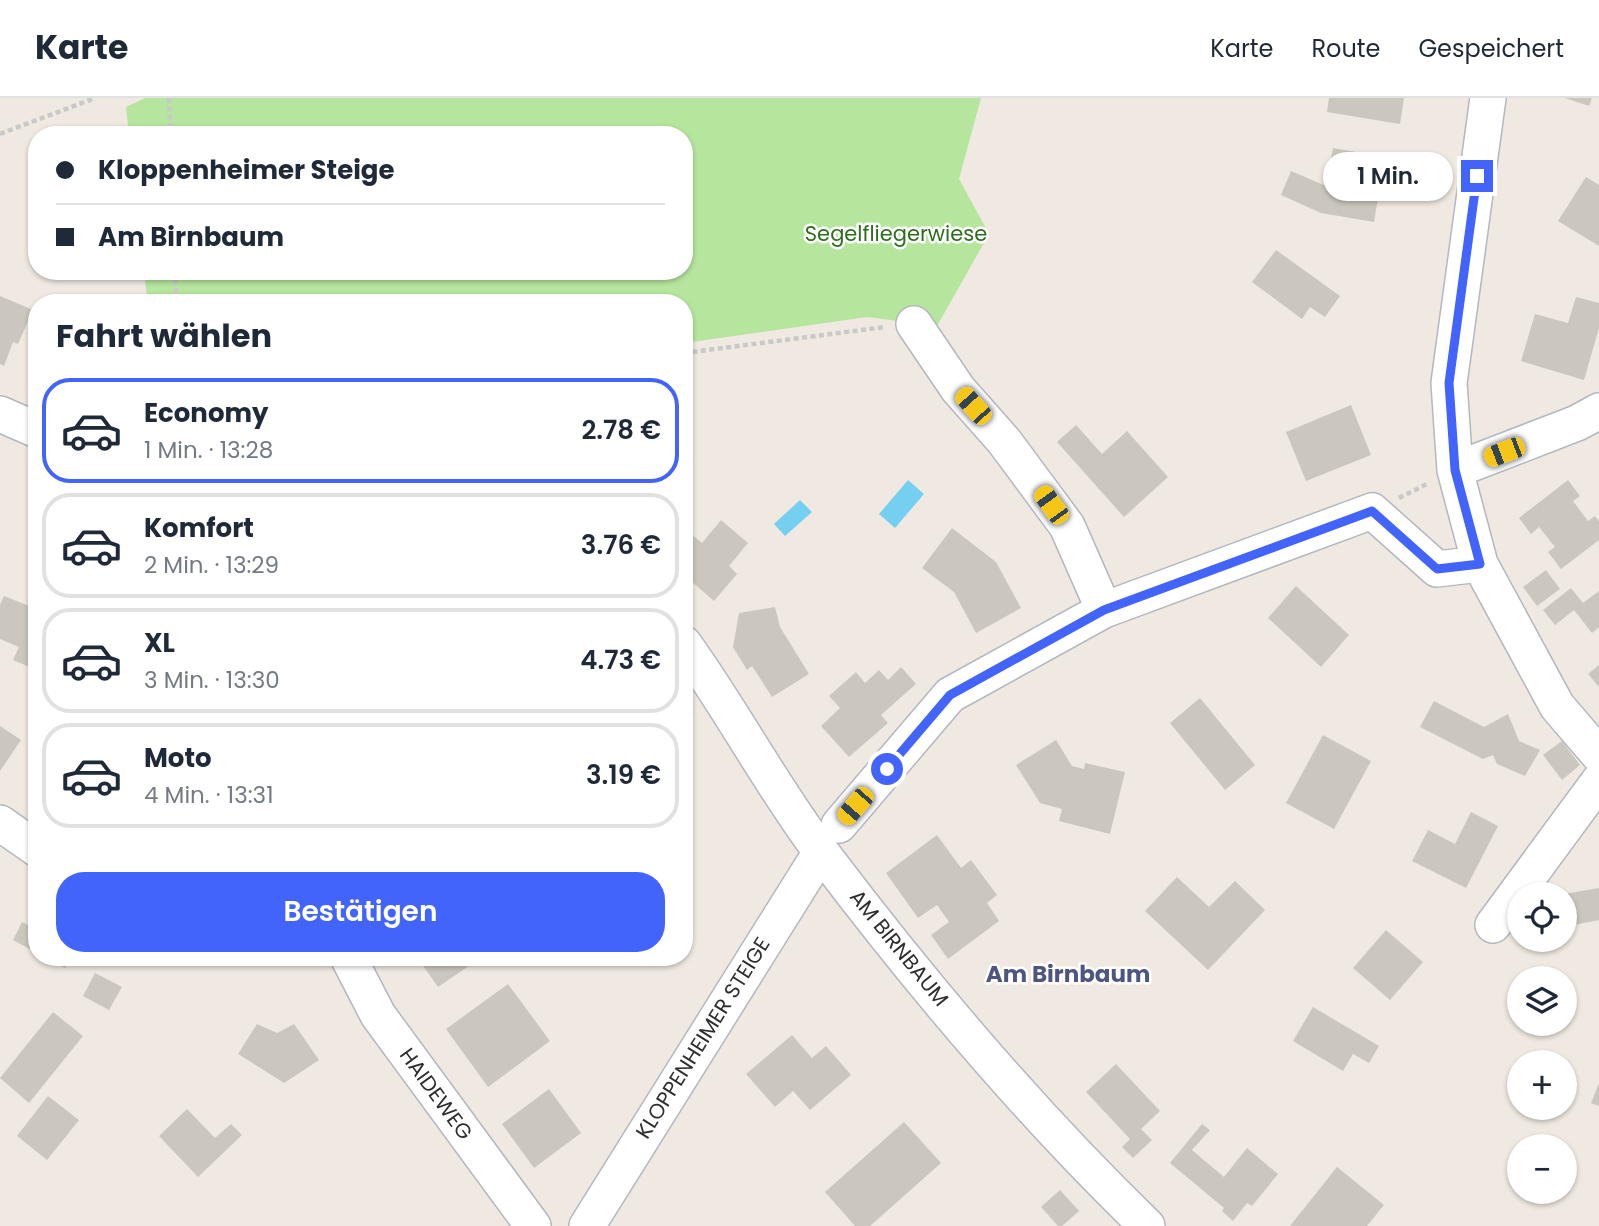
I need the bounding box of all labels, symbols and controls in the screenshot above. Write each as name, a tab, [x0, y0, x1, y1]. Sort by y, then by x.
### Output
text: Karte	[35, 24, 128, 71]
text: Karte	[1210, 32, 1273, 65]
text: Route	[1311, 32, 1380, 65]
text: Gespeichert	[1418, 32, 1564, 65]
text: Kloppenheimer Steige	[98, 152, 395, 188]
callout: 1 Min.	[1323, 152, 1452, 200]
text: 1 Min.	[1357, 160, 1419, 192]
route end	[1461, 160, 1493, 192]
text: Am Birnbaum	[98, 219, 284, 255]
park label: Segelfliegerwiese	[805, 219, 987, 248]
text: Fahrt wählen	[56, 313, 272, 358]
car	[952, 383, 995, 429]
text: Economy	[144, 395, 268, 431]
icon: car	[60, 399, 123, 462]
text: 2.78 €	[581, 412, 661, 448]
text: 1 Min. · 13:28	[144, 434, 273, 466]
car	[1481, 435, 1528, 469]
car	[1031, 482, 1072, 528]
text: Komfort	[144, 510, 254, 546]
icon: car	[60, 514, 123, 577]
text: 3.76 €	[581, 527, 661, 563]
text: 2 Min. · 13:29	[144, 549, 279, 581]
text: XL	[144, 625, 175, 661]
icon: car	[60, 629, 123, 692]
text: 4.73 €	[580, 642, 661, 678]
text: 3 Min. · 13:30	[144, 664, 280, 696]
text: Moto	[144, 740, 212, 776]
icon: car	[60, 744, 123, 807]
route start	[871, 753, 903, 785]
text: 3.19 €	[586, 757, 661, 793]
text: 4 Min. · 13:31	[144, 779, 274, 811]
car	[834, 783, 877, 829]
button: Bestätigen	[56, 872, 665, 952]
map controls	[1507, 882, 1577, 1204]
button: locate	[1507, 882, 1577, 952]
street label: AM BIRNBAUM	[843, 883, 956, 1012]
street label: KLOPPENHEIMER STEIGE	[629, 931, 776, 1144]
district label: Am Birnbaum	[986, 958, 1150, 990]
button: layers	[1507, 966, 1577, 1036]
street label: HAIDEWEG	[393, 1042, 480, 1146]
button: +	[1507, 1050, 1577, 1120]
button: −	[1507, 1134, 1577, 1204]

